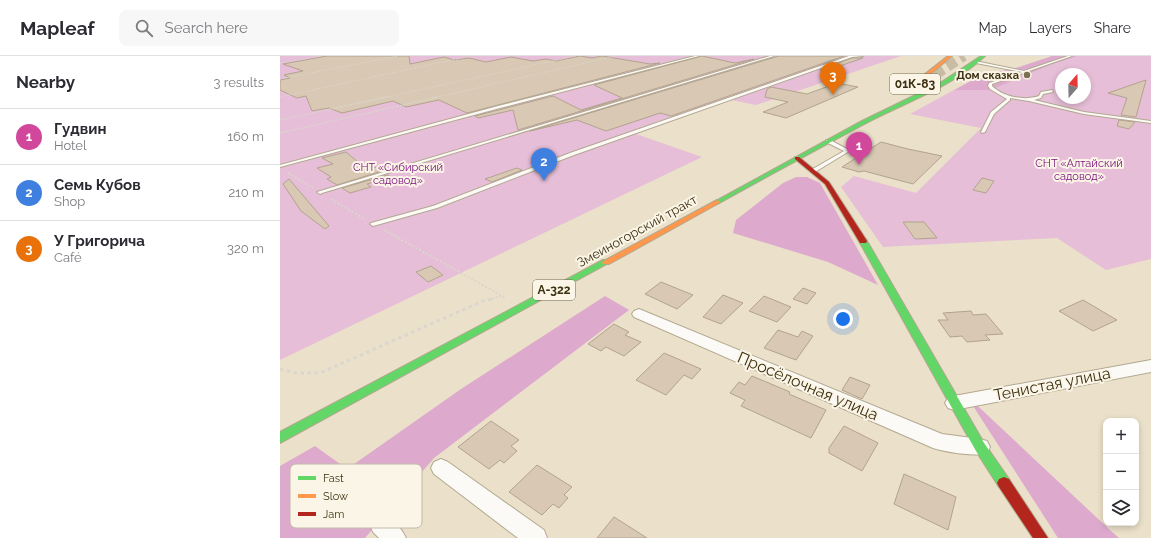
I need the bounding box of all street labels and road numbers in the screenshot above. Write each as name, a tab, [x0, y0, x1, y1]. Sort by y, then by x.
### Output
road number: 01К-83	[890, 74, 940, 94]
street label: Змеиногорский тракт	[574, 192, 700, 270]
road number: А-322	[533, 280, 575, 300]
street label: Просёлочная улица	[735, 348, 881, 424]
street label: Тенистая улица	[992, 363, 1112, 405]

